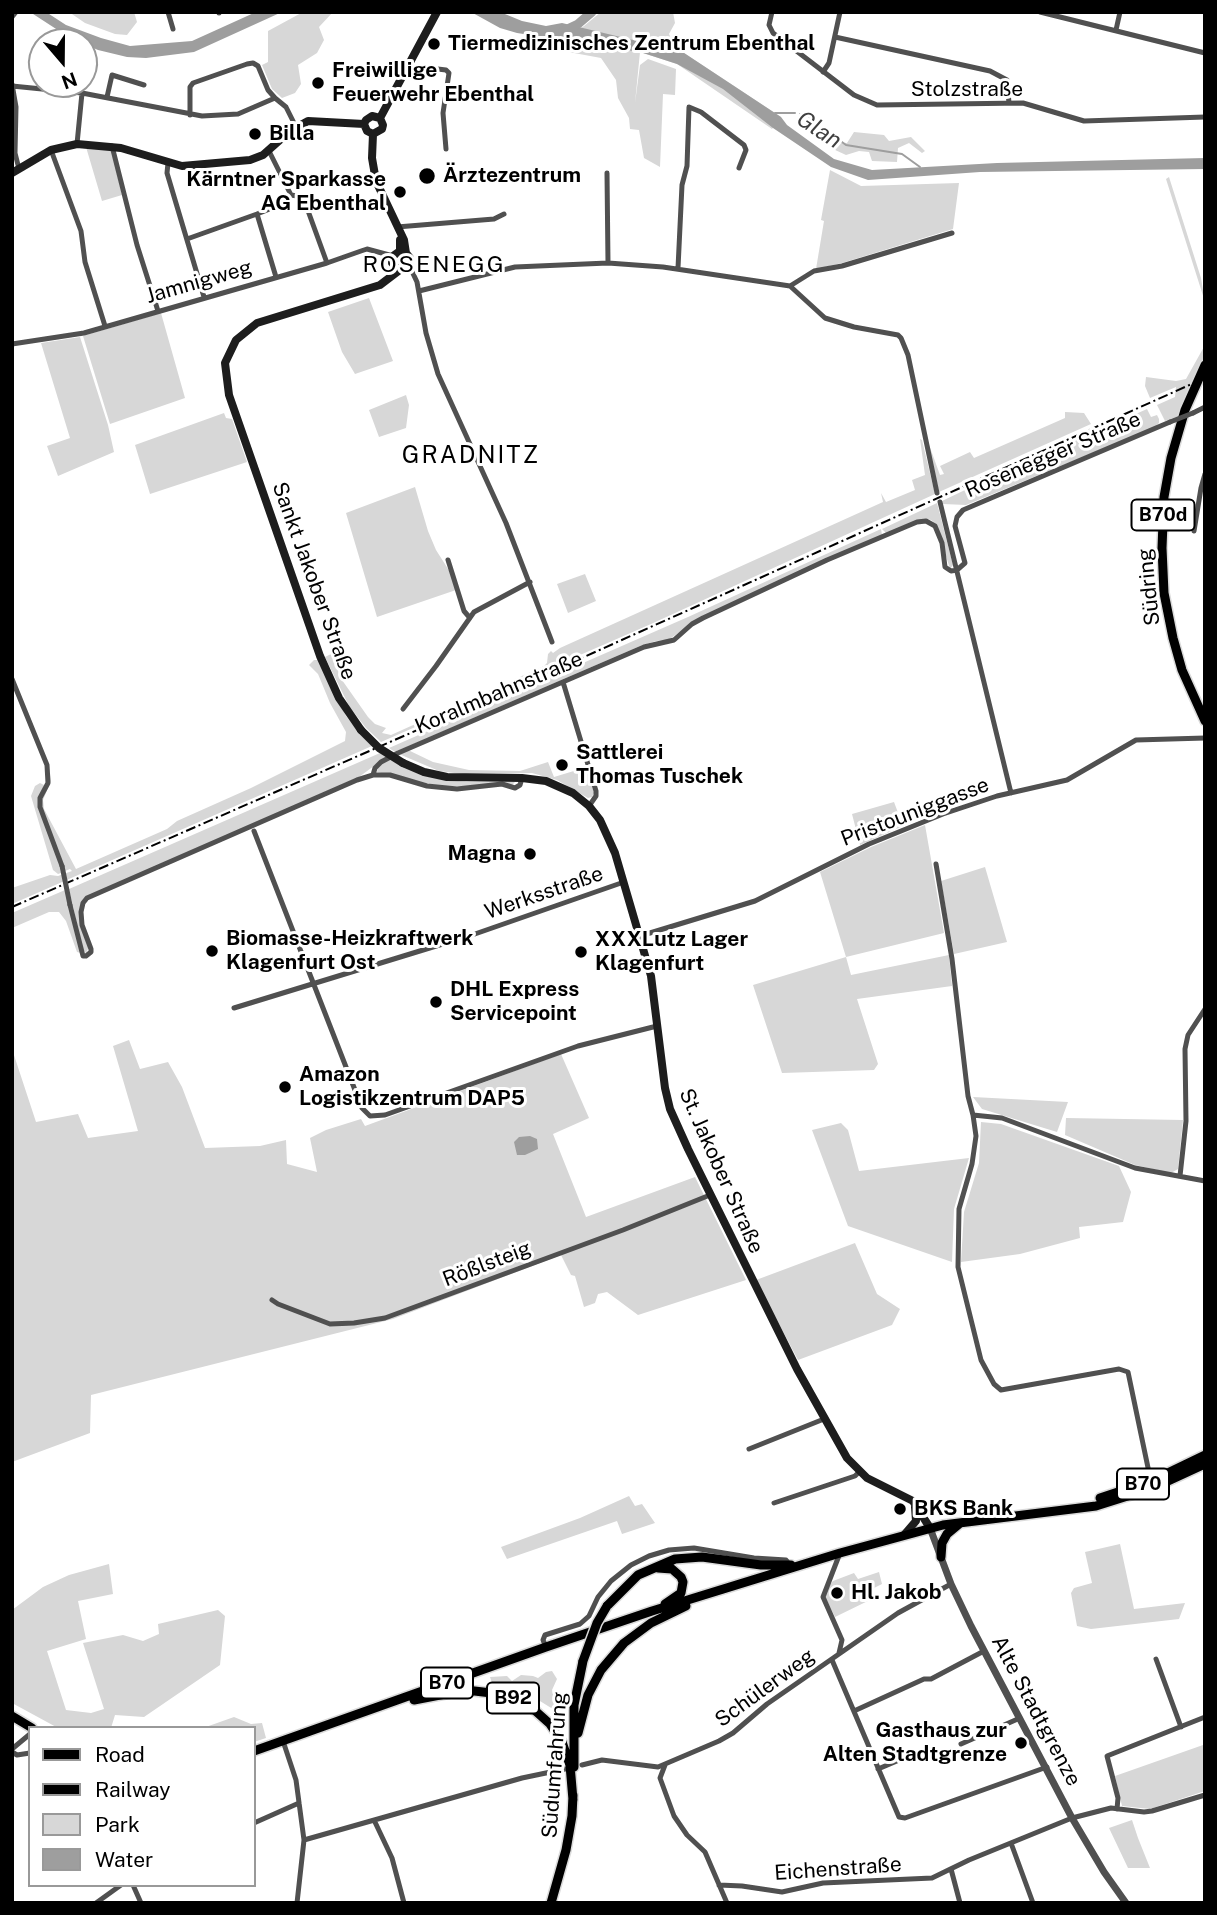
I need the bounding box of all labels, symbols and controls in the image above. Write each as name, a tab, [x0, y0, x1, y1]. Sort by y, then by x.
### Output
north arrow	[28, 28, 98, 98]
place label: Tiermedizinisches Zentrum Ebenthal	[448, 31, 815, 57]
marker: Tiermedizinisches Zentrum Ebenthal	[426, 36, 442, 52]
place label: Freiwillige Feuerwehr Ebenthal	[332, 58, 534, 108]
text: N	[59, 68, 80, 94]
marker: Freiwillige Feuerwehr Ebenthal	[310, 75, 326, 91]
street label: Stolzstraße	[911, 77, 1023, 103]
water label: Glan	[791, 105, 847, 155]
place label: Billa	[269, 121, 314, 147]
marker: Billa	[247, 126, 263, 142]
place label: Ärztezentrum	[443, 163, 581, 189]
marker: Ärztezentrum	[417, 166, 437, 186]
place label: Kärntner Sparkasse AG Ebenthal	[186, 167, 386, 217]
marker: Kärntner Sparkasse AG Ebenthal	[392, 184, 408, 200]
district label: ROSENEGG	[363, 251, 505, 279]
street label: Jamnigweg	[143, 255, 255, 309]
street label: Rosenegger Straße	[961, 407, 1145, 503]
district label: GRADNITZ	[403, 442, 539, 470]
street label: Sankt Jakober Straße	[266, 479, 362, 683]
road number: B70d	[1132, 500, 1194, 530]
street label: Südring	[1132, 547, 1166, 627]
street label: Koralmbahnstraße	[411, 646, 587, 740]
place label: Sattlerei Thomas Tuschek	[576, 740, 743, 790]
marker: Sattlerei Thomas Tuschek	[554, 757, 570, 773]
street label: Pristouniggasse	[837, 772, 993, 852]
place label: Magna	[447, 841, 516, 867]
marker: Magna	[522, 846, 538, 862]
street label: Werksstraße	[481, 861, 607, 925]
place label: Biomasse-Heizkraftwerk Klagenfurt Ost	[226, 926, 474, 976]
place label: XXXLutz Lager Klagenfurt	[595, 927, 748, 977]
marker: Biomasse-Heizkraftwerk Klagenfurt Ost	[204, 943, 220, 959]
marker: XXXLutz Lager Klagenfurt	[573, 944, 589, 960]
place label: DHL Express Servicepoint	[450, 977, 579, 1027]
marker: DHL Express Servicepoint	[428, 994, 444, 1010]
place label: Amazon Logistikzentrum DAP5	[299, 1062, 525, 1112]
marker: Amazon Logistikzentrum DAP5	[277, 1079, 293, 1095]
street label: St. Jakober Straße	[673, 1085, 769, 1257]
street label: Rößlsteig	[439, 1236, 535, 1292]
road number: B70	[1117, 1468, 1169, 1500]
place label: BKS Bank	[914, 1496, 1013, 1522]
marker: BKS Bank	[892, 1501, 908, 1517]
place label: Hl. Jakob	[851, 1580, 941, 1606]
marker: Hl. Jakob	[829, 1585, 845, 1601]
street label: Alte Stadtgrenze	[986, 1632, 1086, 1790]
street label: Schülerweg	[710, 1643, 820, 1733]
road number: B70	[421, 1667, 473, 1698]
road number: B92	[487, 1682, 539, 1714]
street label: Südumfahrung	[537, 1691, 573, 1839]
place label: Gasthaus zur Alten Stadtgrenze	[823, 1718, 1007, 1768]
legend	[28, 1726, 256, 1887]
marker: Gasthaus zur Alten Stadtgrenze	[1013, 1735, 1029, 1751]
text: Road	[95, 1742, 145, 1767]
text: Railway	[95, 1777, 171, 1802]
text: Park	[95, 1812, 140, 1837]
text: Water	[95, 1847, 153, 1872]
street label: Eichenstraße	[774, 1852, 902, 1886]

